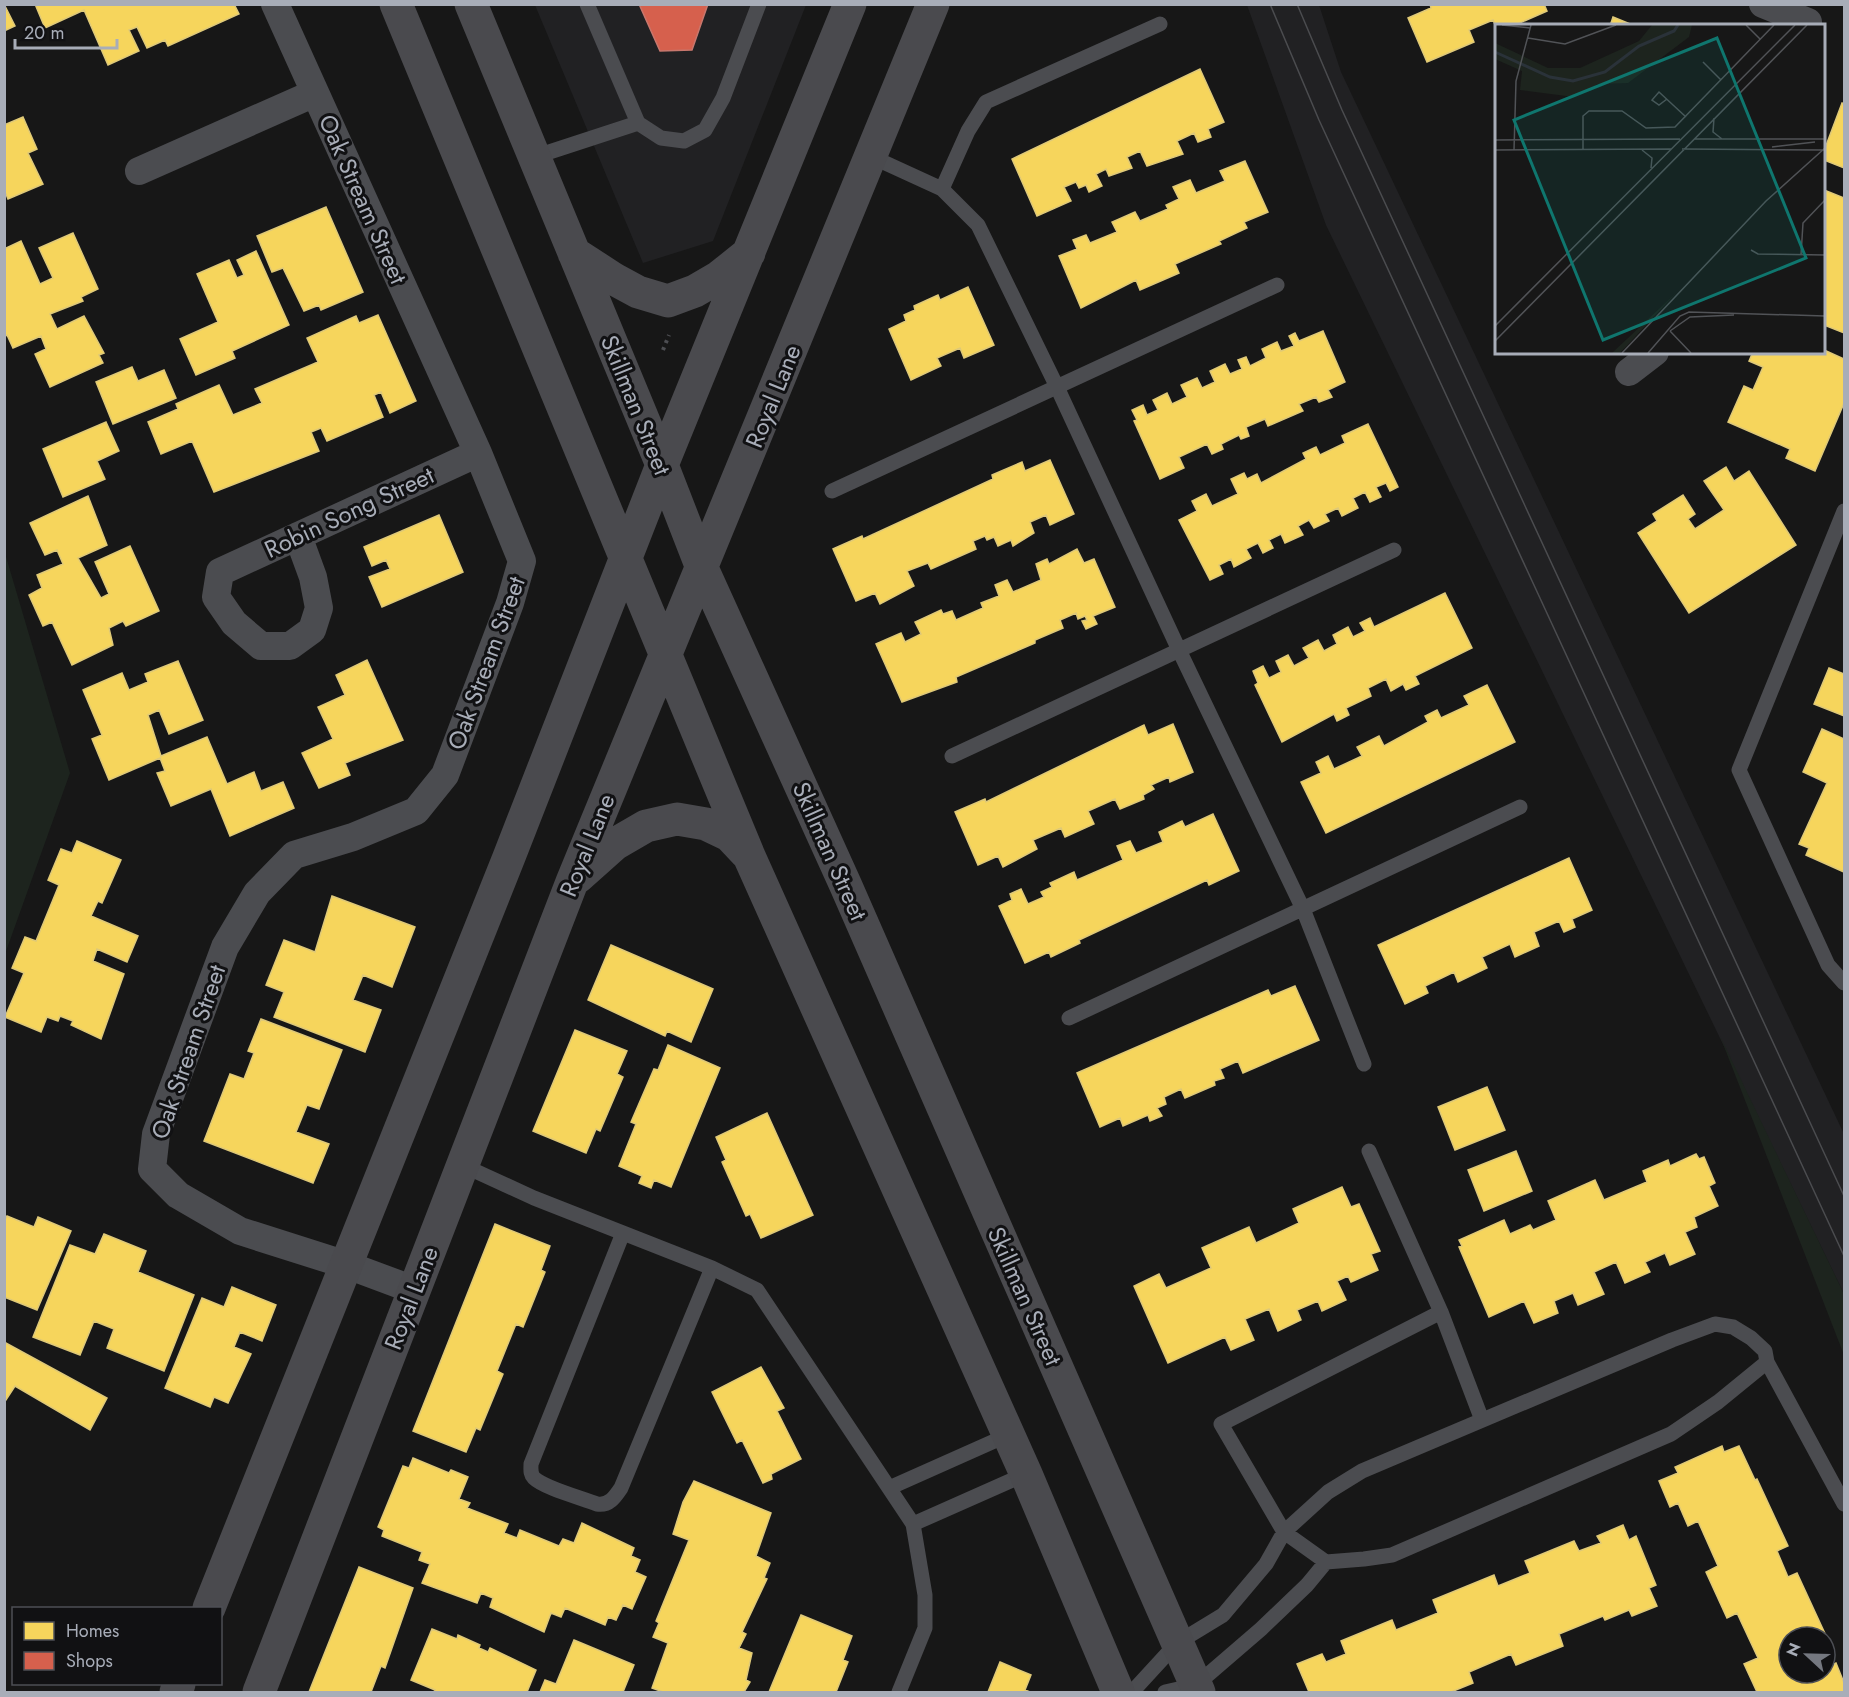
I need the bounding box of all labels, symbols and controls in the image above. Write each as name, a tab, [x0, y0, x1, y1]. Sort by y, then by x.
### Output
scale bar	[15, 12, 117, 50]
text: 20 m	[24, 20, 64, 46]
inset map	[1495, 24, 1825, 354]
street label: Oak Stream Street	[310, 109, 416, 290]
street label: Skillman Street	[592, 330, 680, 481]
street label: Royal Lane	[736, 339, 810, 453]
street label: Robin Song Street	[259, 457, 440, 567]
street label: Oak Stream Street	[438, 571, 534, 755]
street label: Skillman Street	[784, 776, 876, 926]
street label: Royal Lane	[550, 788, 624, 902]
street label: Oak Stream Street	[142, 960, 234, 1144]
street label: Skillman Street	[979, 1221, 1071, 1371]
street label: Royal Lane	[375, 1241, 447, 1355]
legend	[12, 1607, 222, 1685]
text: Homes	[66, 1618, 119, 1644]
north arrow	[1777, 1625, 1837, 1685]
text: N	[1781, 1639, 1807, 1660]
text: Shops	[66, 1648, 113, 1674]

